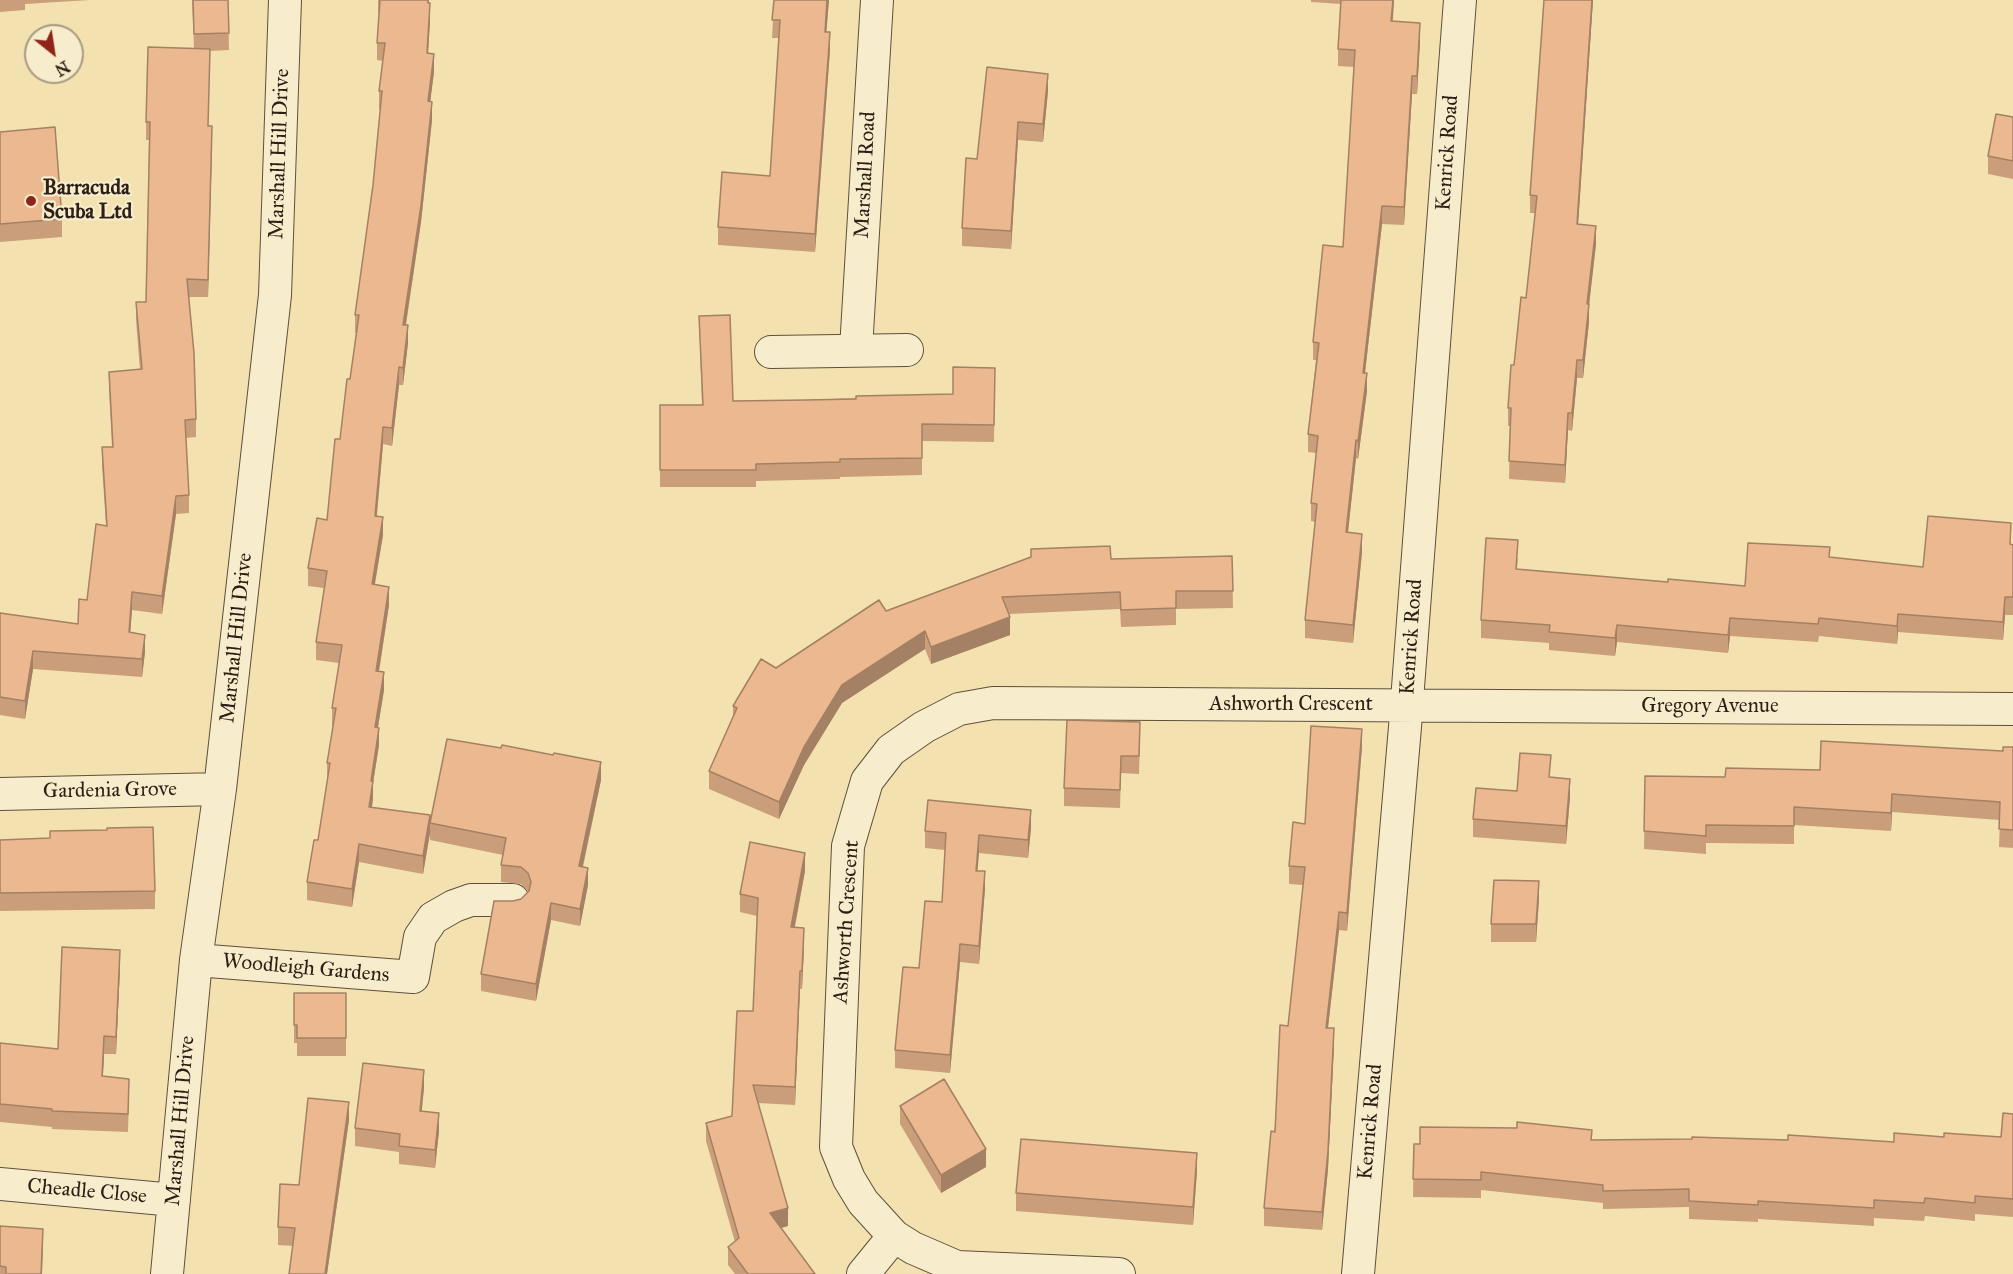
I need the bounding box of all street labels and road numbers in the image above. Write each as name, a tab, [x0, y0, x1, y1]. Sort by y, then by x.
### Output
street label: Marshall Hill Drive	[264, 68, 296, 240]
street label: Kenrick Road	[1431, 94, 1465, 212]
street label: Marshall Road	[850, 111, 882, 239]
street label: Marshall Hill Drive	[216, 552, 258, 724]
street label: Kenrick Road	[1395, 578, 1429, 696]
street label: Ashworth Crescent	[1209, 692, 1373, 718]
street label: Gregory Avenue	[1641, 694, 1779, 720]
street label: Gardenia Grove	[43, 777, 177, 805]
street label: Ashworth Crescent	[829, 839, 865, 1005]
street label: Woodleigh Gardens	[221, 949, 391, 989]
street label: Marshall Hill Drive	[161, 1035, 201, 1207]
street label: Kenrick Road	[1353, 1063, 1389, 1181]
street label: Cheadle Close	[26, 1174, 148, 1210]

